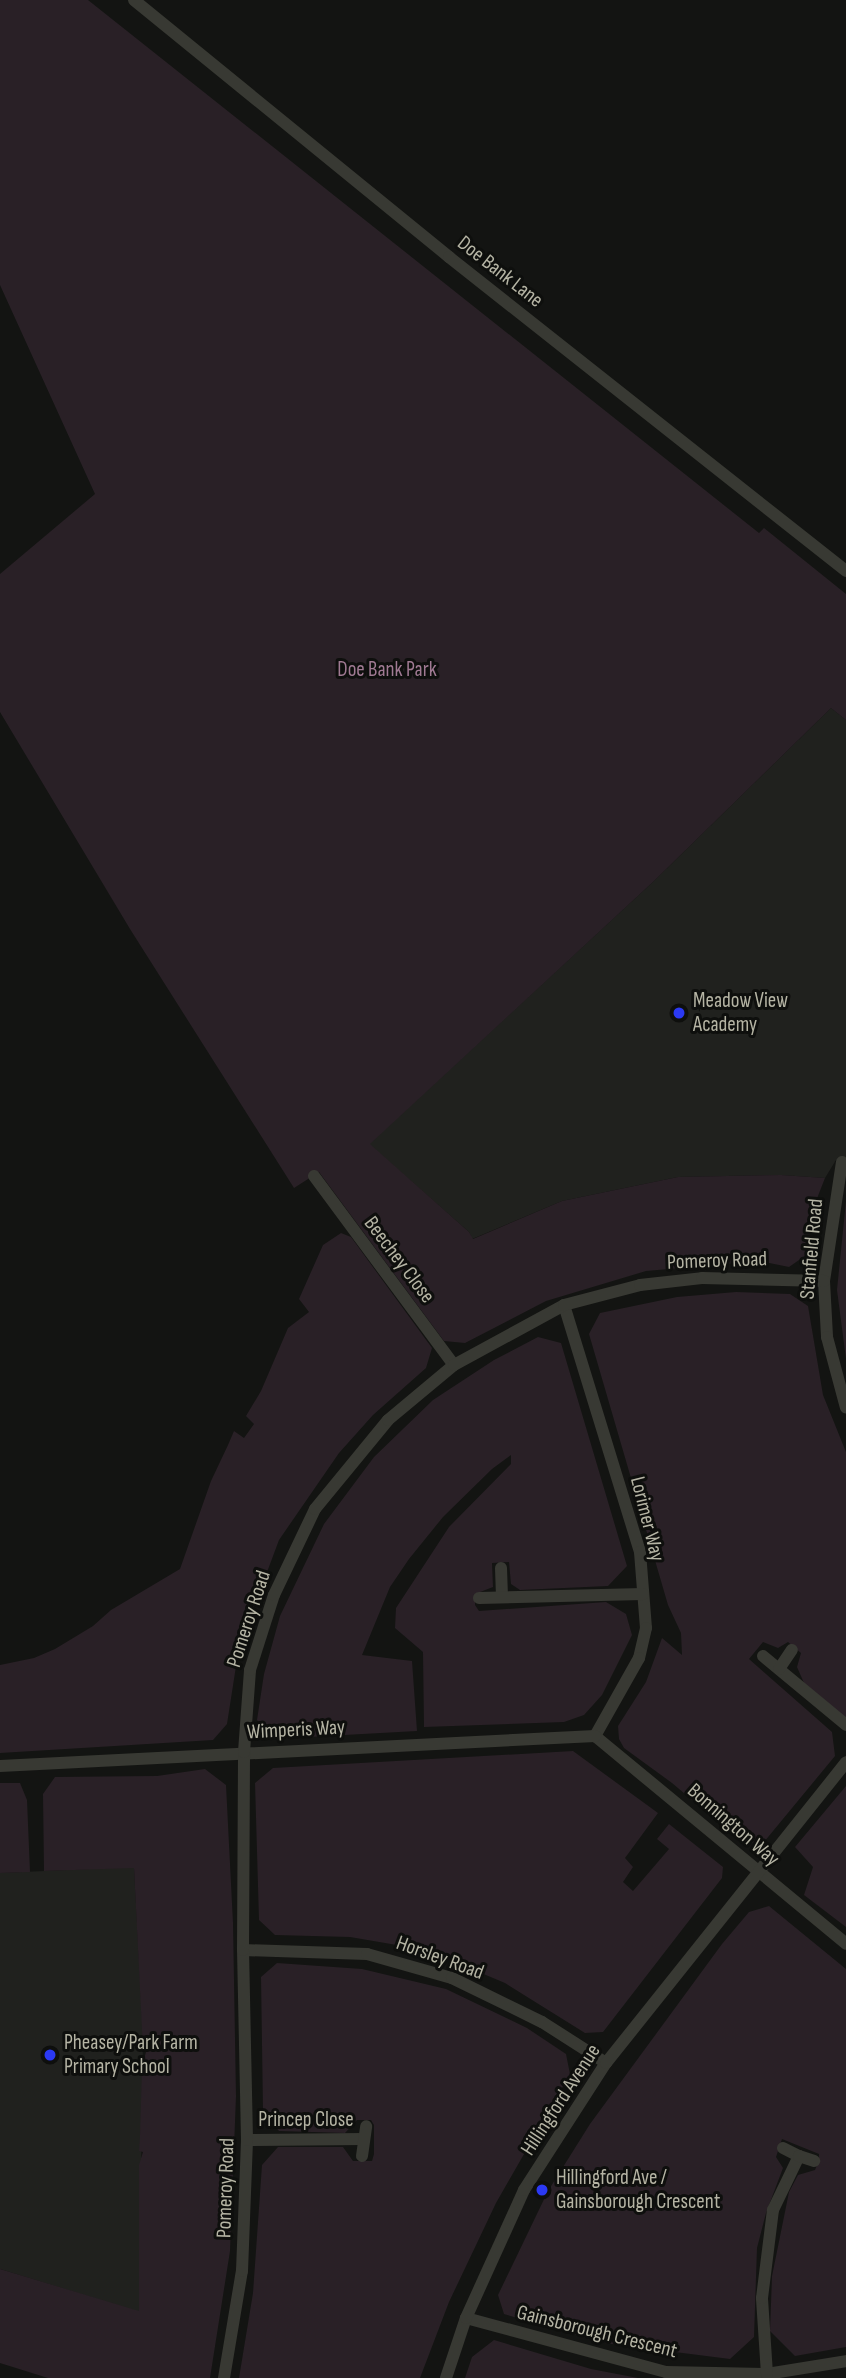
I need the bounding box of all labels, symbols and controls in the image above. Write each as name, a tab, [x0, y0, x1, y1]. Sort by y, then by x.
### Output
street label: Doe Bank Lane	[452, 231, 548, 313]
park label: Doe Bank Park	[337, 657, 437, 683]
place label: Meadow View Academy	[693, 988, 788, 1038]
marker: Meadow View Academy	[671, 1005, 687, 1021]
street label: Stanfield Road	[795, 1198, 829, 1300]
street label: Beechey Close	[358, 1212, 440, 1308]
street label: Pomeroy Road	[667, 1247, 767, 1275]
street label: Lorimer Way	[624, 1474, 670, 1564]
street label: Pomeroy Road	[222, 1567, 276, 1671]
street label: Wimperis Way	[246, 1715, 346, 1745]
street label: Bonnington Way	[682, 1778, 784, 1872]
street label: Horsley Road	[393, 1931, 487, 1985]
place label: Pheasey/Park Farm Primary School	[64, 2030, 198, 2080]
street label: Hillingford Avenue	[516, 2040, 606, 2160]
marker: Pheasey/Park Farm Primary School	[42, 2047, 58, 2063]
street label: Princep Close	[258, 2107, 354, 2133]
street label: Pomeroy Road	[212, 2138, 240, 2238]
place label: Hillingford Ave / Gainsborough Crescent	[556, 2165, 720, 2215]
marker: Hillingford Ave / Gainsborough Crescent	[534, 2182, 550, 2198]
street label: Gainsborough Crescent	[514, 2300, 680, 2364]

